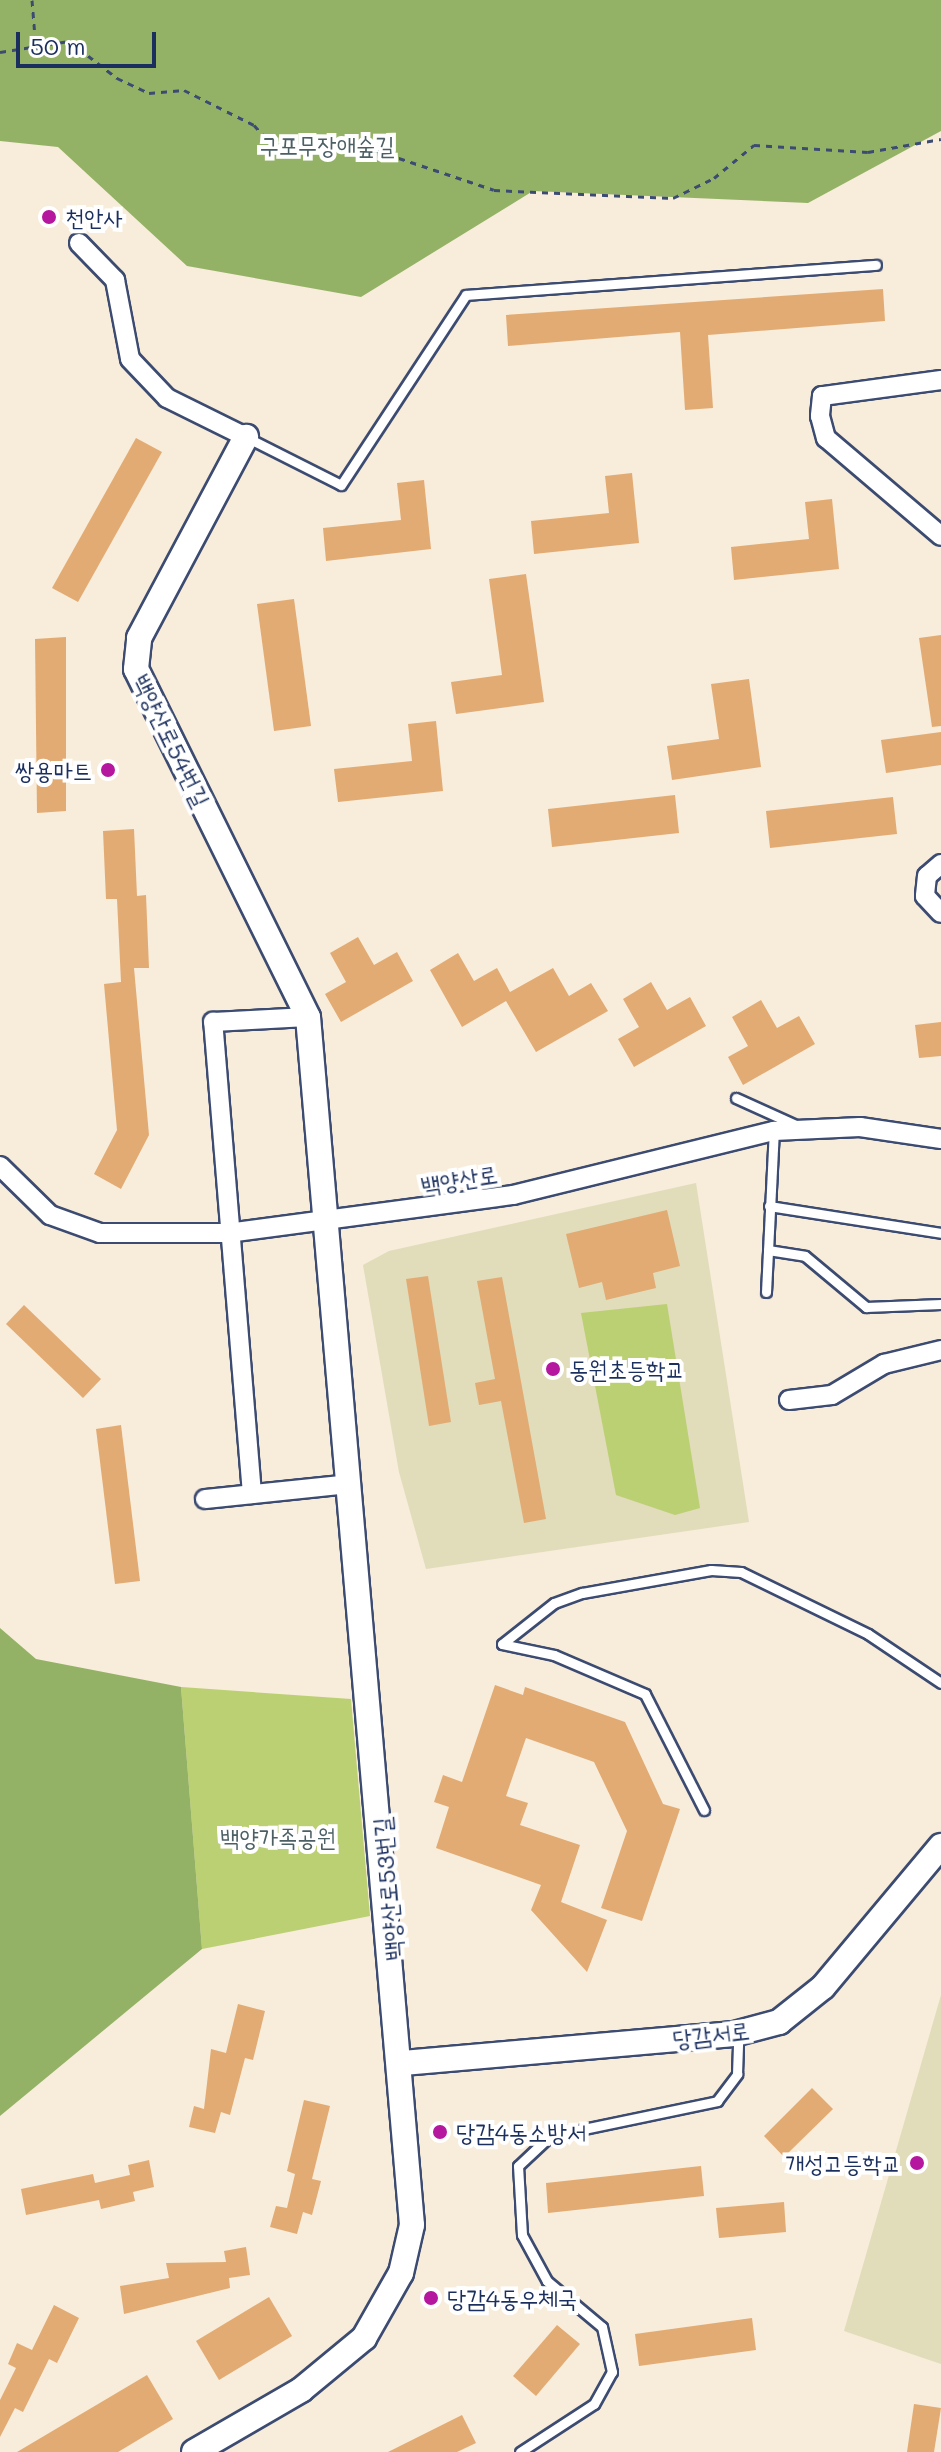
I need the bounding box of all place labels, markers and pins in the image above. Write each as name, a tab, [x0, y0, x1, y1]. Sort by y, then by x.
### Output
place label: 천안사	[65, 203, 123, 231]
marker: 천안사	[40, 208, 58, 226]
place label: 쌍용마트	[15, 756, 92, 784]
marker: 쌍용마트	[99, 761, 117, 779]
place label: 동원초등학교	[569, 1355, 685, 1383]
marker: 동원초등학교	[544, 1360, 562, 1378]
place label: 당감4동소방서	[456, 2118, 586, 2146]
marker: 당감4동소방서	[431, 2123, 449, 2141]
place label: 개성고등학교	[785, 2149, 901, 2177]
marker: 개성고등학교	[908, 2154, 926, 2172]
place label: 당감4동우체국	[447, 2284, 577, 2312]
marker: 당감4동우체국	[422, 2289, 440, 2307]

